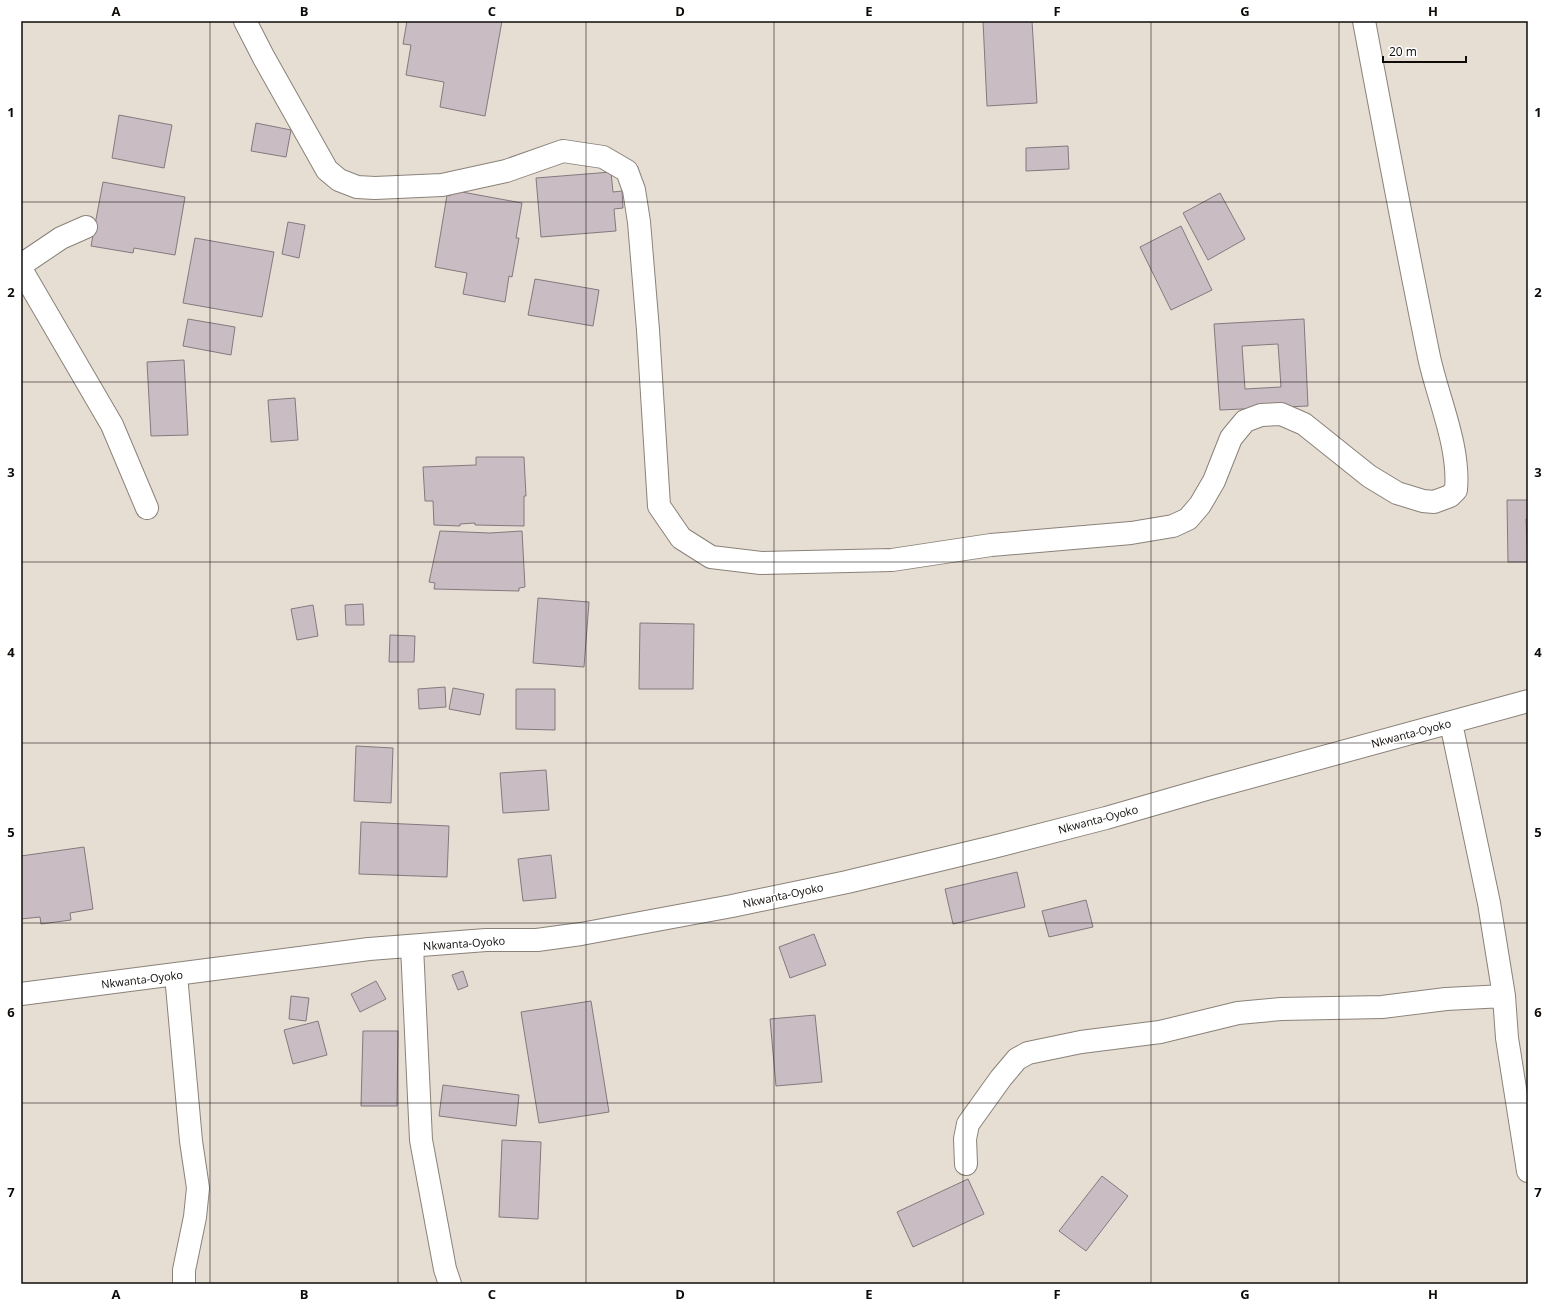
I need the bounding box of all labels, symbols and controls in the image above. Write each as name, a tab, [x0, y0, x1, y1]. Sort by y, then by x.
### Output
text: A	[112, 2, 121, 20]
text: B	[300, 2, 309, 20]
text: C	[488, 2, 496, 20]
text: D	[675, 2, 685, 20]
text: E	[865, 2, 873, 20]
text: F	[1053, 2, 1061, 20]
text: G	[1240, 2, 1250, 20]
text: H	[1428, 2, 1438, 20]
scale bar	[1383, 38, 1466, 64]
text: 20 m	[1389, 43, 1417, 60]
text: 1	[7, 103, 15, 121]
text: 1	[1534, 103, 1542, 121]
text: 2	[7, 283, 15, 301]
text: 2	[1534, 283, 1542, 301]
text: 3	[7, 463, 15, 481]
text: 3	[1534, 463, 1542, 481]
text: 4	[7, 643, 15, 661]
text: 4	[1534, 643, 1542, 661]
street label: Nkwanta-Oyoko	[1369, 715, 1453, 751]
street label: Nkwanta-Oyoko	[1056, 801, 1140, 837]
text: 5	[7, 823, 15, 841]
text: 5	[1534, 823, 1542, 841]
street label: Nkwanta-Oyoko	[741, 879, 825, 911]
street label: Nkwanta-Oyoko	[423, 933, 506, 953]
street label: Nkwanta-Oyoko	[100, 967, 184, 991]
text: 6	[7, 1003, 15, 1021]
text: 6	[1534, 1003, 1542, 1021]
text: 7	[7, 1183, 15, 1201]
text: 7	[1534, 1183, 1542, 1201]
text: A	[112, 1285, 121, 1303]
text: B	[300, 1285, 309, 1303]
text: C	[488, 1285, 496, 1303]
text: D	[675, 1285, 685, 1303]
text: E	[865, 1285, 873, 1303]
text: F	[1053, 1285, 1061, 1303]
text: G	[1240, 1285, 1250, 1303]
text: H	[1428, 1285, 1438, 1303]

